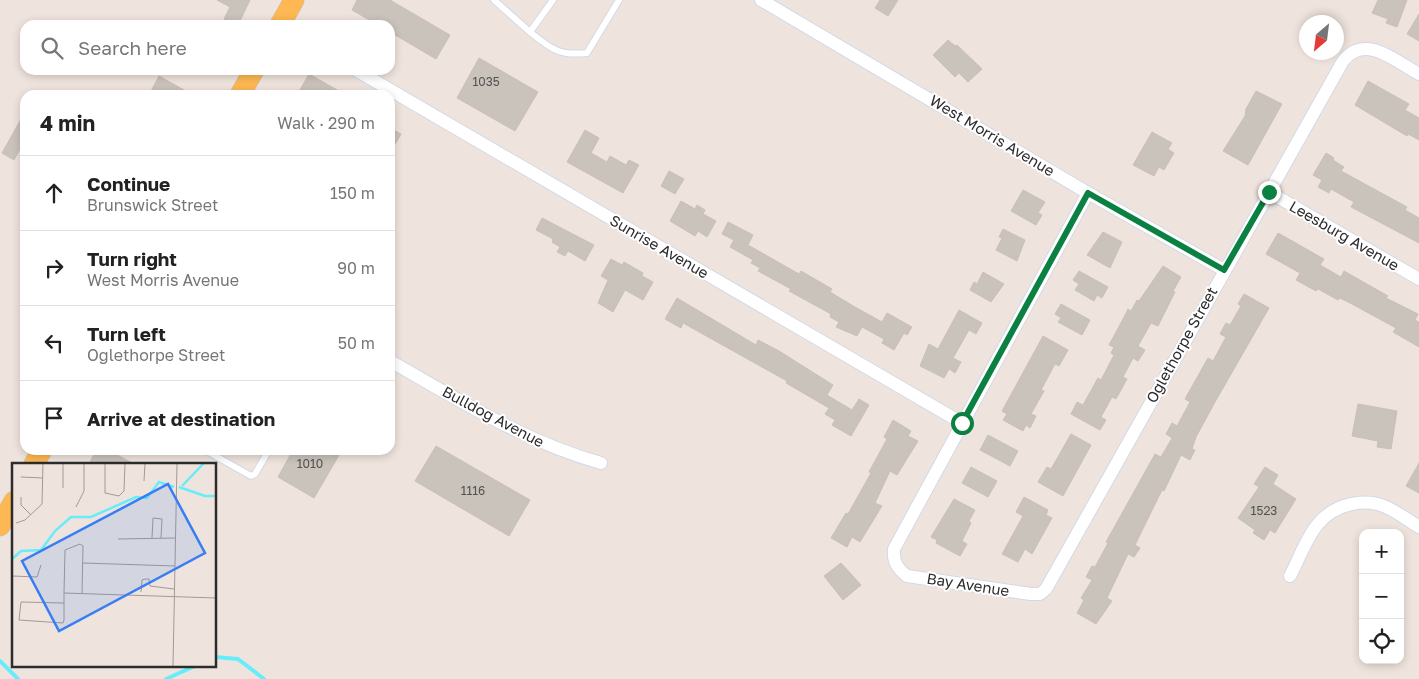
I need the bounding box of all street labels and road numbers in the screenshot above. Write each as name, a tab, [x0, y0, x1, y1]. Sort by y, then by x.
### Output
street label: West Morris Avenue	[927, 91, 1058, 180]
street label: Leesburg Avenue	[1286, 196, 1403, 274]
street label: Sunrise Avenue	[607, 211, 712, 282]
street label: Oglethorpe Street	[1142, 283, 1220, 406]
street label: Bulldog Avenue	[439, 382, 548, 451]
street label: Bay Avenue	[926, 569, 1011, 599]

